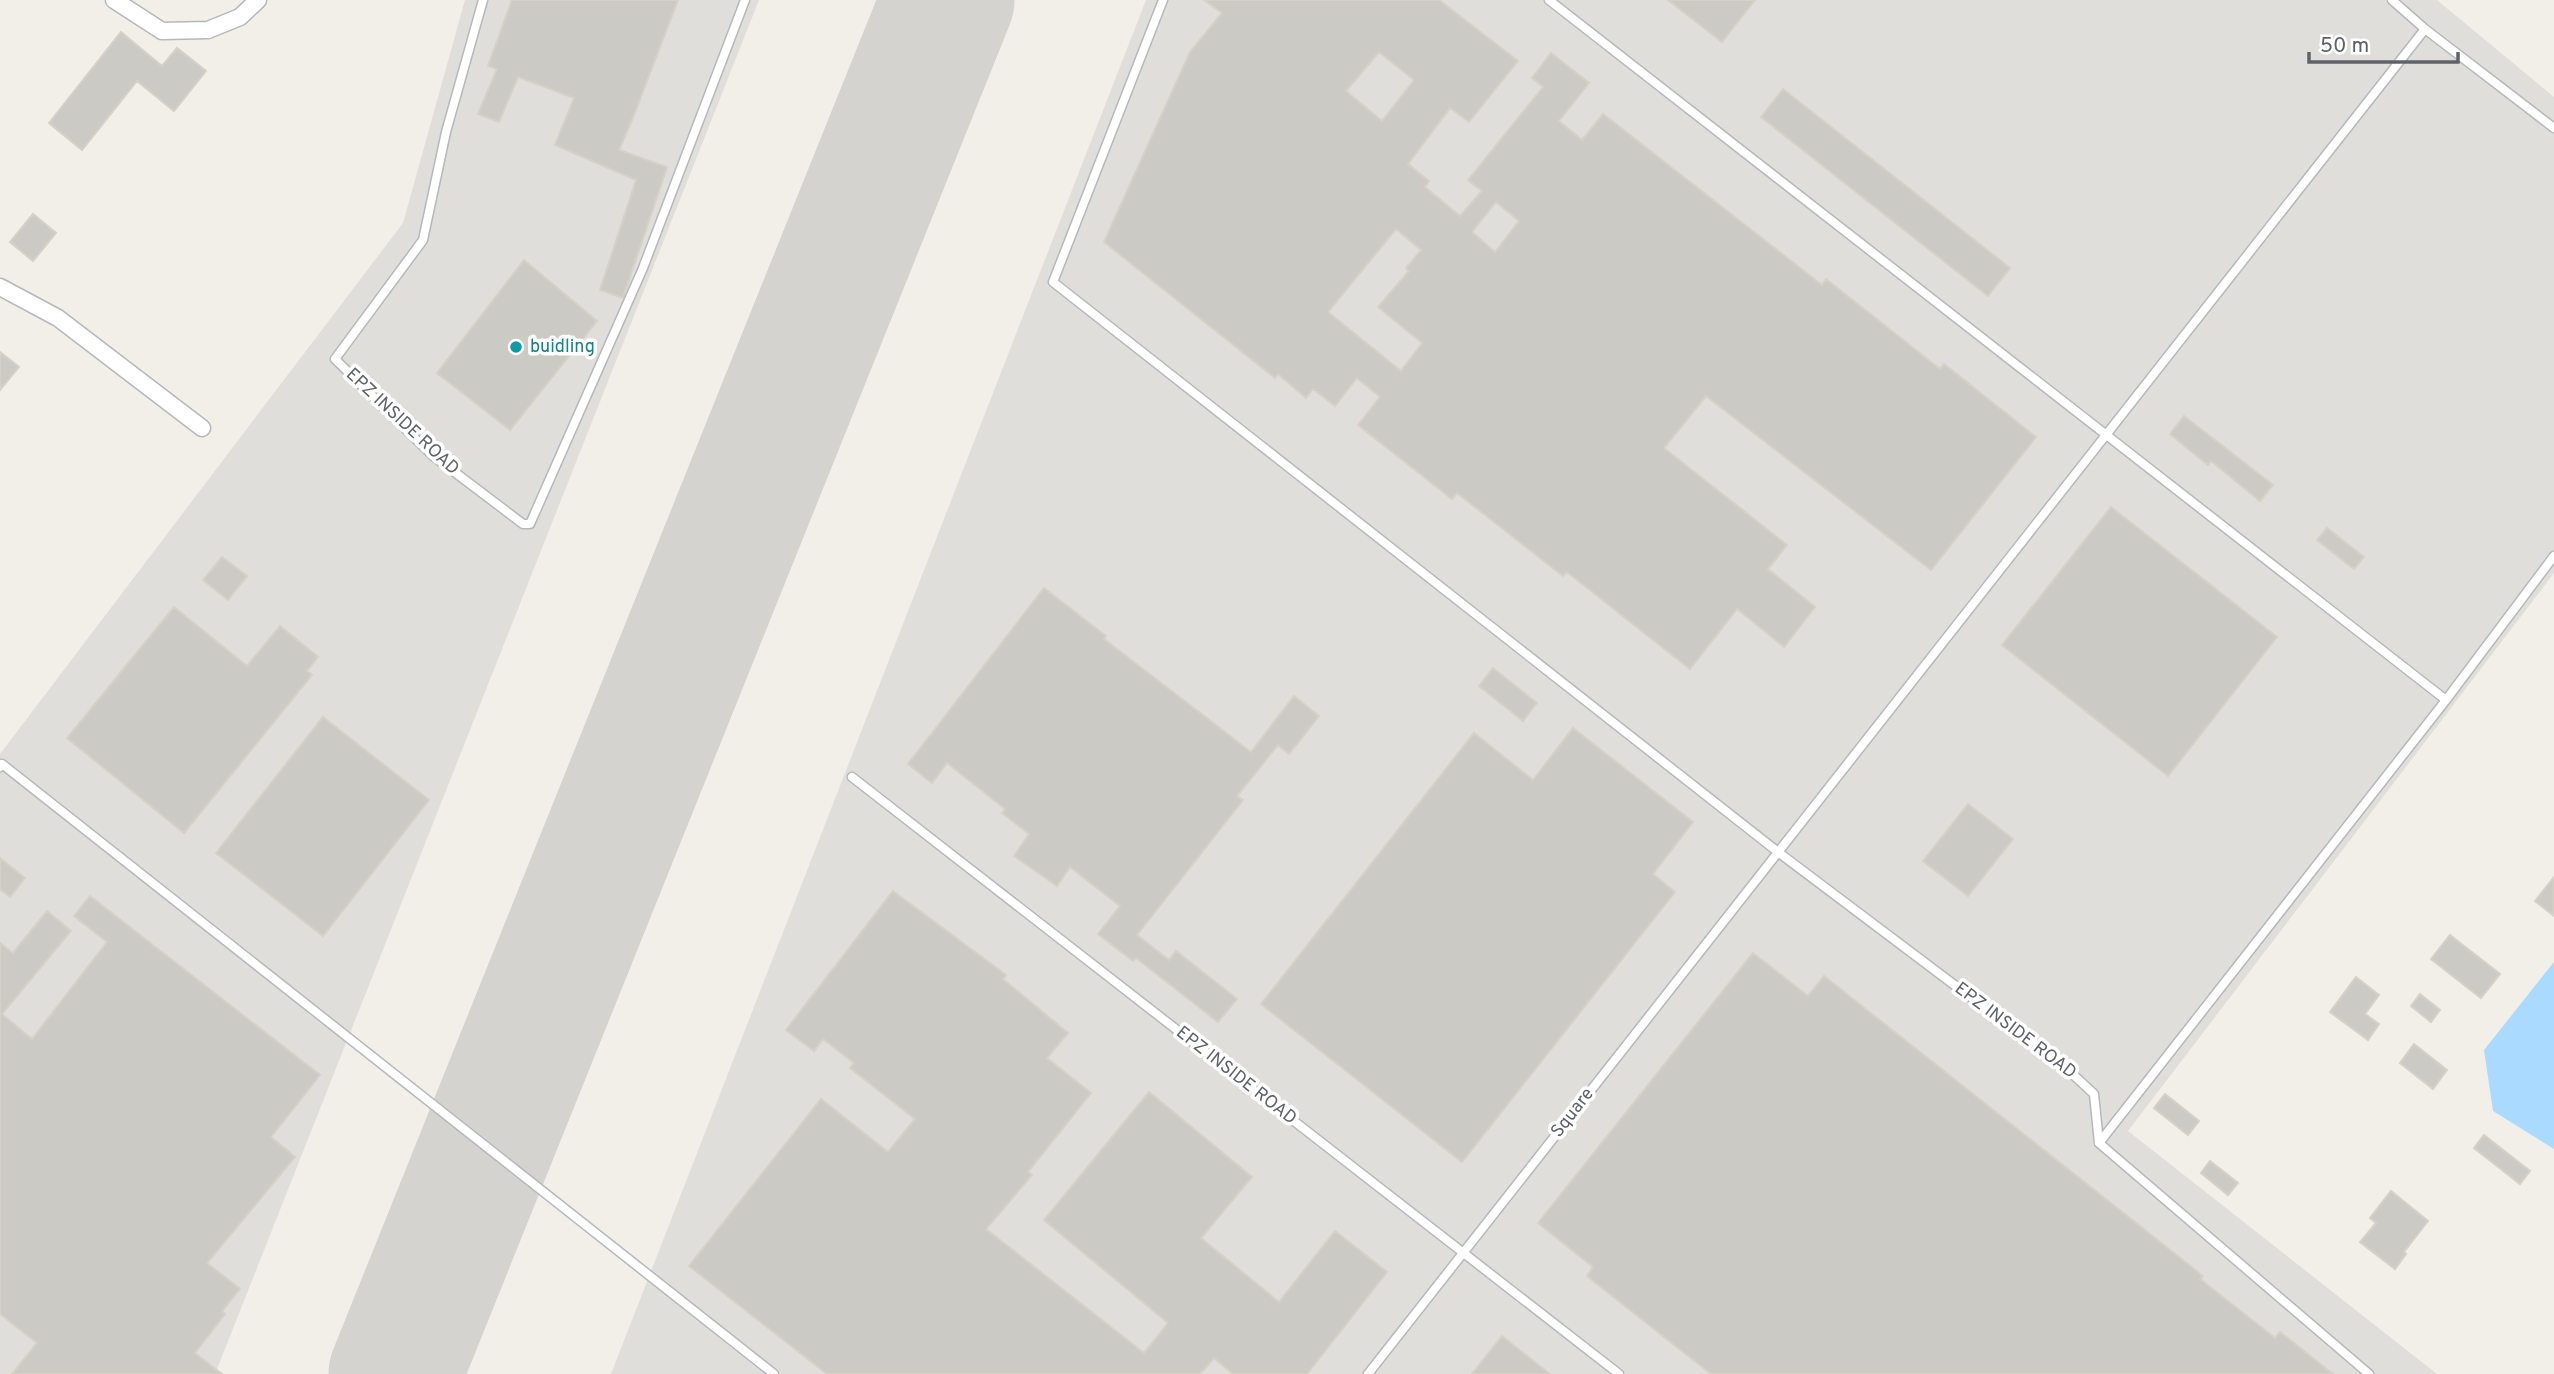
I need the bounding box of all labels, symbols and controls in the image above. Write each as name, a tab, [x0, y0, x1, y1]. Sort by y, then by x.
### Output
scale bar	[2309, 21, 2458, 65]
text: 50 m	[2320, 33, 2369, 60]
place label: buidling	[530, 336, 595, 359]
marker: buidling	[508, 339, 524, 355]
street label: EPZ INSIDE ROAD	[340, 363, 464, 481]
street label: EPZ INSIDE ROAD	[1949, 978, 2081, 1084]
street label: EPZ INSIDE ROAD	[1171, 1022, 1301, 1130]
street label: Square	[1546, 1084, 1600, 1142]

